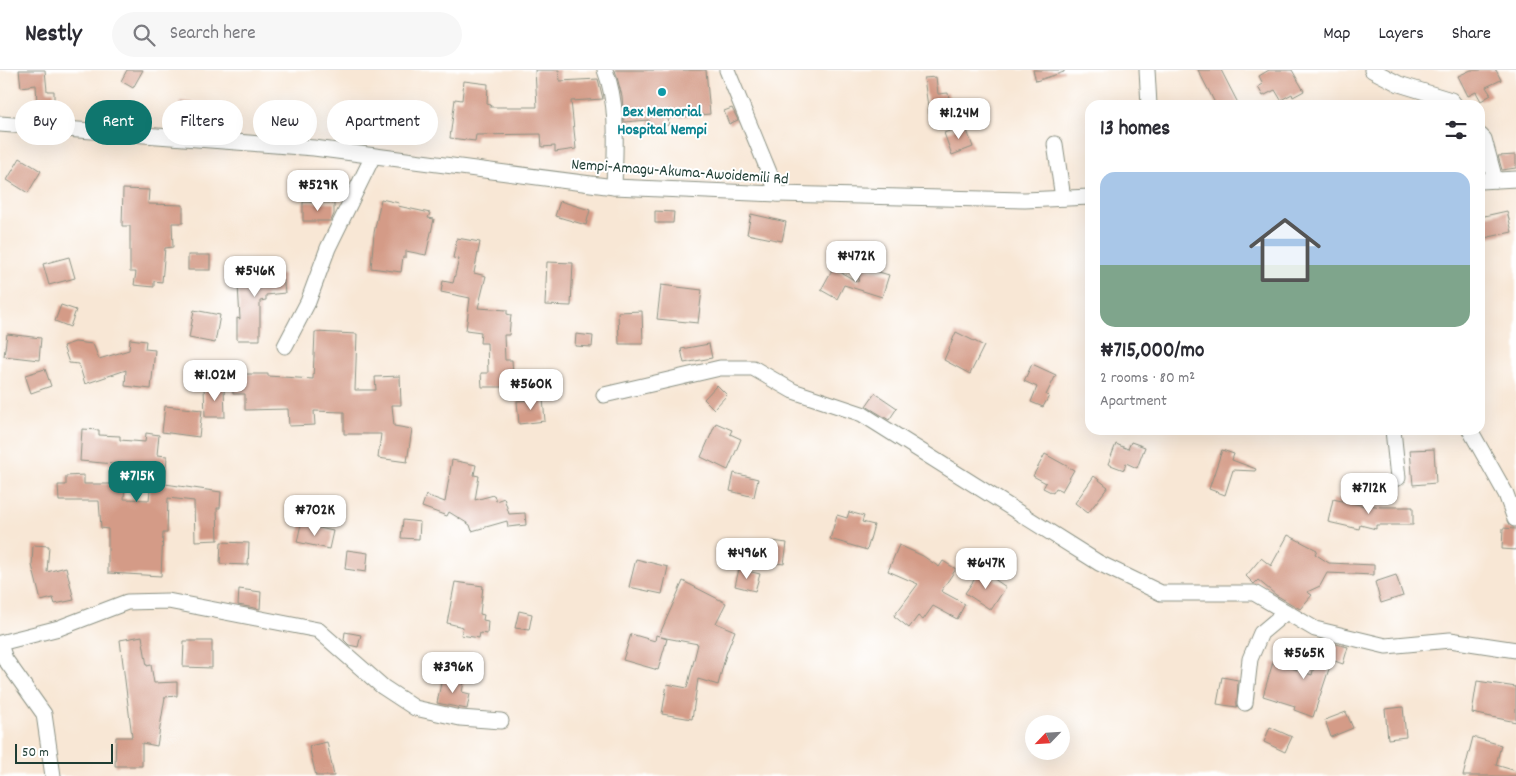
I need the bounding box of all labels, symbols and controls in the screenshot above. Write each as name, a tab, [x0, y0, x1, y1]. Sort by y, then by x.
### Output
search box	[112, 12, 462, 57]
text: Nestly	[25, 18, 82, 52]
icon: search	[130, 21, 158, 49]
text: Search here	[170, 21, 256, 48]
text: Map	[1323, 22, 1350, 47]
text: Layers	[1378, 22, 1424, 47]
text: Share	[1452, 22, 1491, 47]
marker: Bex Memorial Hospital Nempi	[656, 86, 668, 98]
pin: ₦1.24M	[918, 98, 1000, 140]
chip: Buy	[15, 100, 75, 145]
chip: Rent	[85, 100, 152, 145]
chip: Filters	[162, 100, 243, 145]
chip: New	[253, 100, 317, 145]
chip: Apartment	[327, 100, 438, 145]
place label: Bex Memorial Hospital Nempi	[617, 101, 707, 142]
text: ₦1.24M	[939, 102, 979, 125]
text: 13 homes	[1100, 115, 1170, 145]
icon: filters	[1442, 116, 1470, 144]
street label: Nempi-Amagu-Akuma-Awoidemili Rd	[570, 153, 789, 192]
pin: ₦529K	[283, 170, 353, 212]
text: ₦529K	[298, 174, 338, 197]
icon: home	[1240, 205, 1330, 295]
pin: ₦472K	[821, 240, 891, 283]
text: ₦472K	[837, 245, 875, 268]
pin: ₦546K	[220, 256, 290, 298]
text: ₦546K	[235, 260, 275, 283]
text: ₦715,000/mo	[1100, 337, 1204, 367]
pin: ₦1.02M	[174, 360, 256, 402]
text: ₦1.02M	[194, 364, 236, 387]
text: 2 rooms · 80 m²	[1100, 367, 1195, 390]
pin: ₦560K	[496, 368, 566, 411]
text: ₦560K	[510, 373, 552, 396]
text: Apartment	[1100, 390, 1167, 413]
pin: ₦715K	[102, 460, 172, 503]
text: ₦715K	[120, 465, 154, 488]
pin: ₦712K	[1334, 472, 1404, 515]
text: ₦712K	[1352, 477, 1386, 500]
pin: ₦702K	[280, 494, 350, 537]
text: ₦702K	[295, 499, 335, 522]
pin: ₦496K	[712, 538, 782, 580]
text: ₦496K	[727, 542, 767, 565]
pin: ₦647K	[951, 548, 1021, 590]
text: ₦647K	[967, 552, 1005, 575]
pin: ₦565K	[1269, 638, 1339, 680]
text: ₦565K	[1284, 642, 1324, 665]
pin: ₦396K	[418, 652, 488, 694]
text: ₦396K	[433, 656, 473, 679]
north arrow	[1025, 715, 1070, 760]
map controls	[1025, 715, 1070, 760]
scale bar	[15, 741, 112, 764]
text: 50 m	[22, 743, 49, 763]

